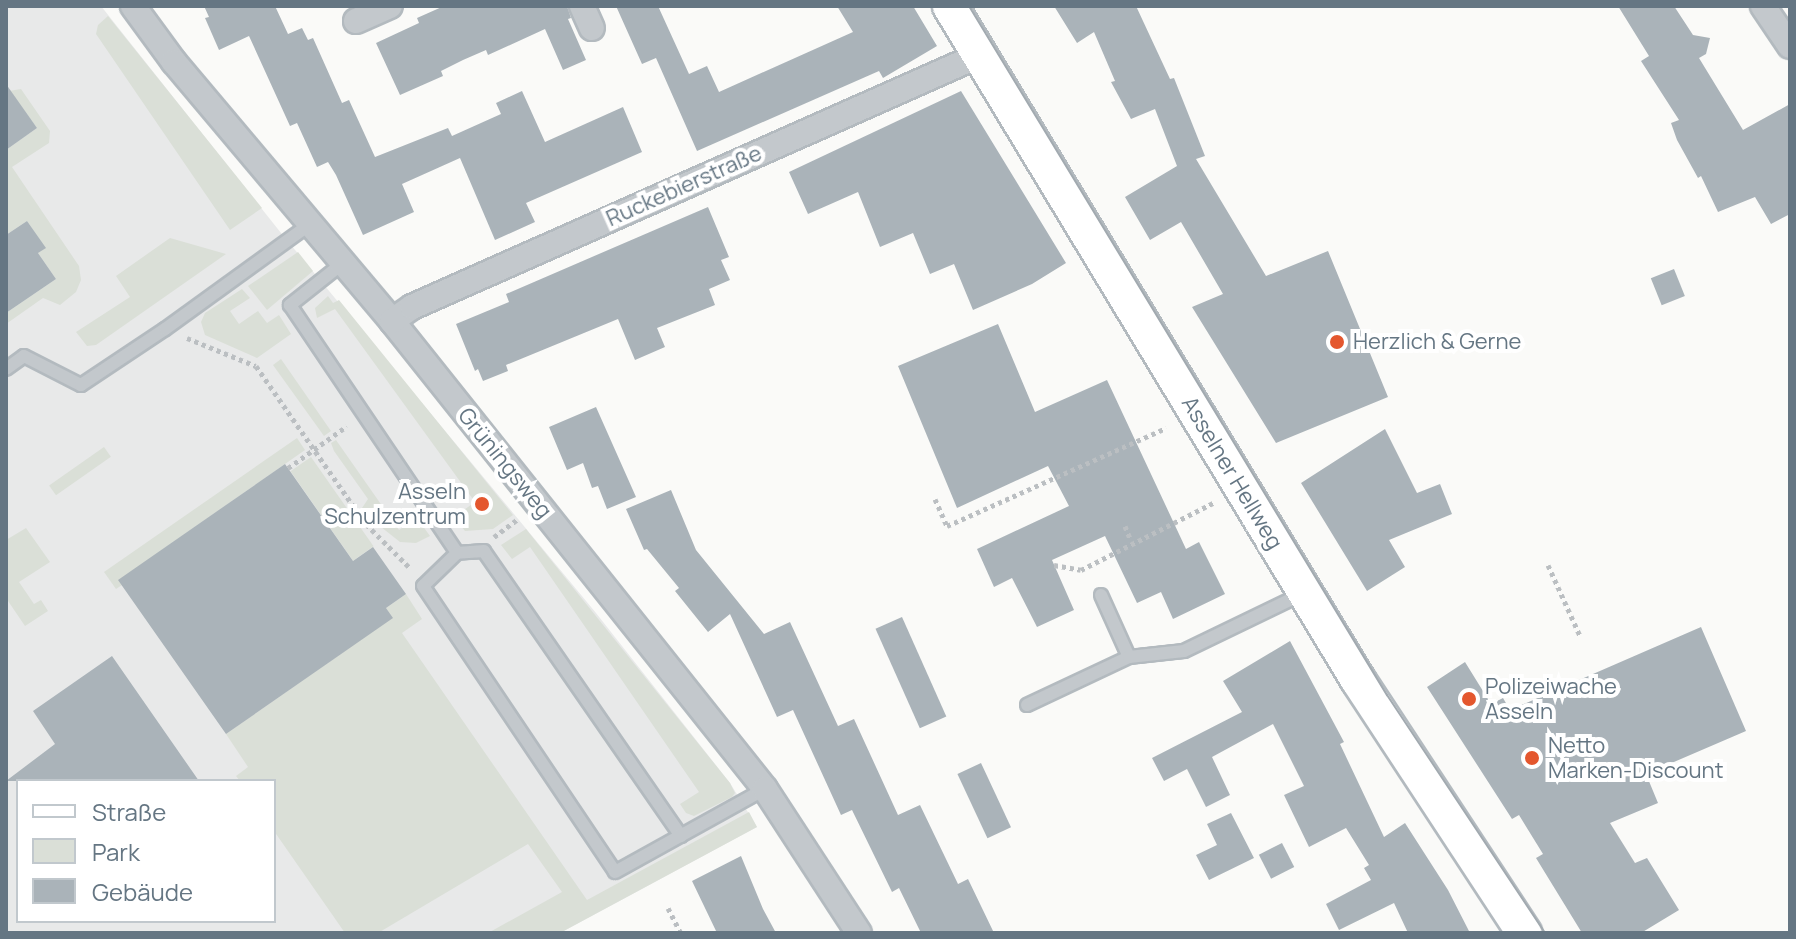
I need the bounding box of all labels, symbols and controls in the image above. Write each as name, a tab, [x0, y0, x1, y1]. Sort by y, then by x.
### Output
street label: Ruckebierstraße	[602, 140, 766, 232]
place label: Herzlich & Gerne	[1353, 329, 1521, 355]
marker: Herzlich & Gerne	[1328, 333, 1346, 351]
street label: Asselner Hellweg	[1176, 392, 1288, 554]
street label: Grüningsweg	[453, 403, 557, 523]
place label: Asseln Schulzentrum	[324, 478, 466, 530]
marker: Asseln Schulzentrum	[473, 495, 491, 513]
place label: Polizeiwache Asseln	[1485, 673, 1617, 724]
marker: Polizeiwache Asseln	[1460, 690, 1478, 708]
place label: Netto Marken-Discount	[1548, 732, 1723, 784]
marker: Netto Marken-Discount	[1523, 749, 1541, 767]
legend	[16, 779, 276, 923]
text: Straße	[92, 795, 166, 828]
text: Park	[92, 835, 140, 868]
text: Gebäude	[92, 875, 193, 908]

